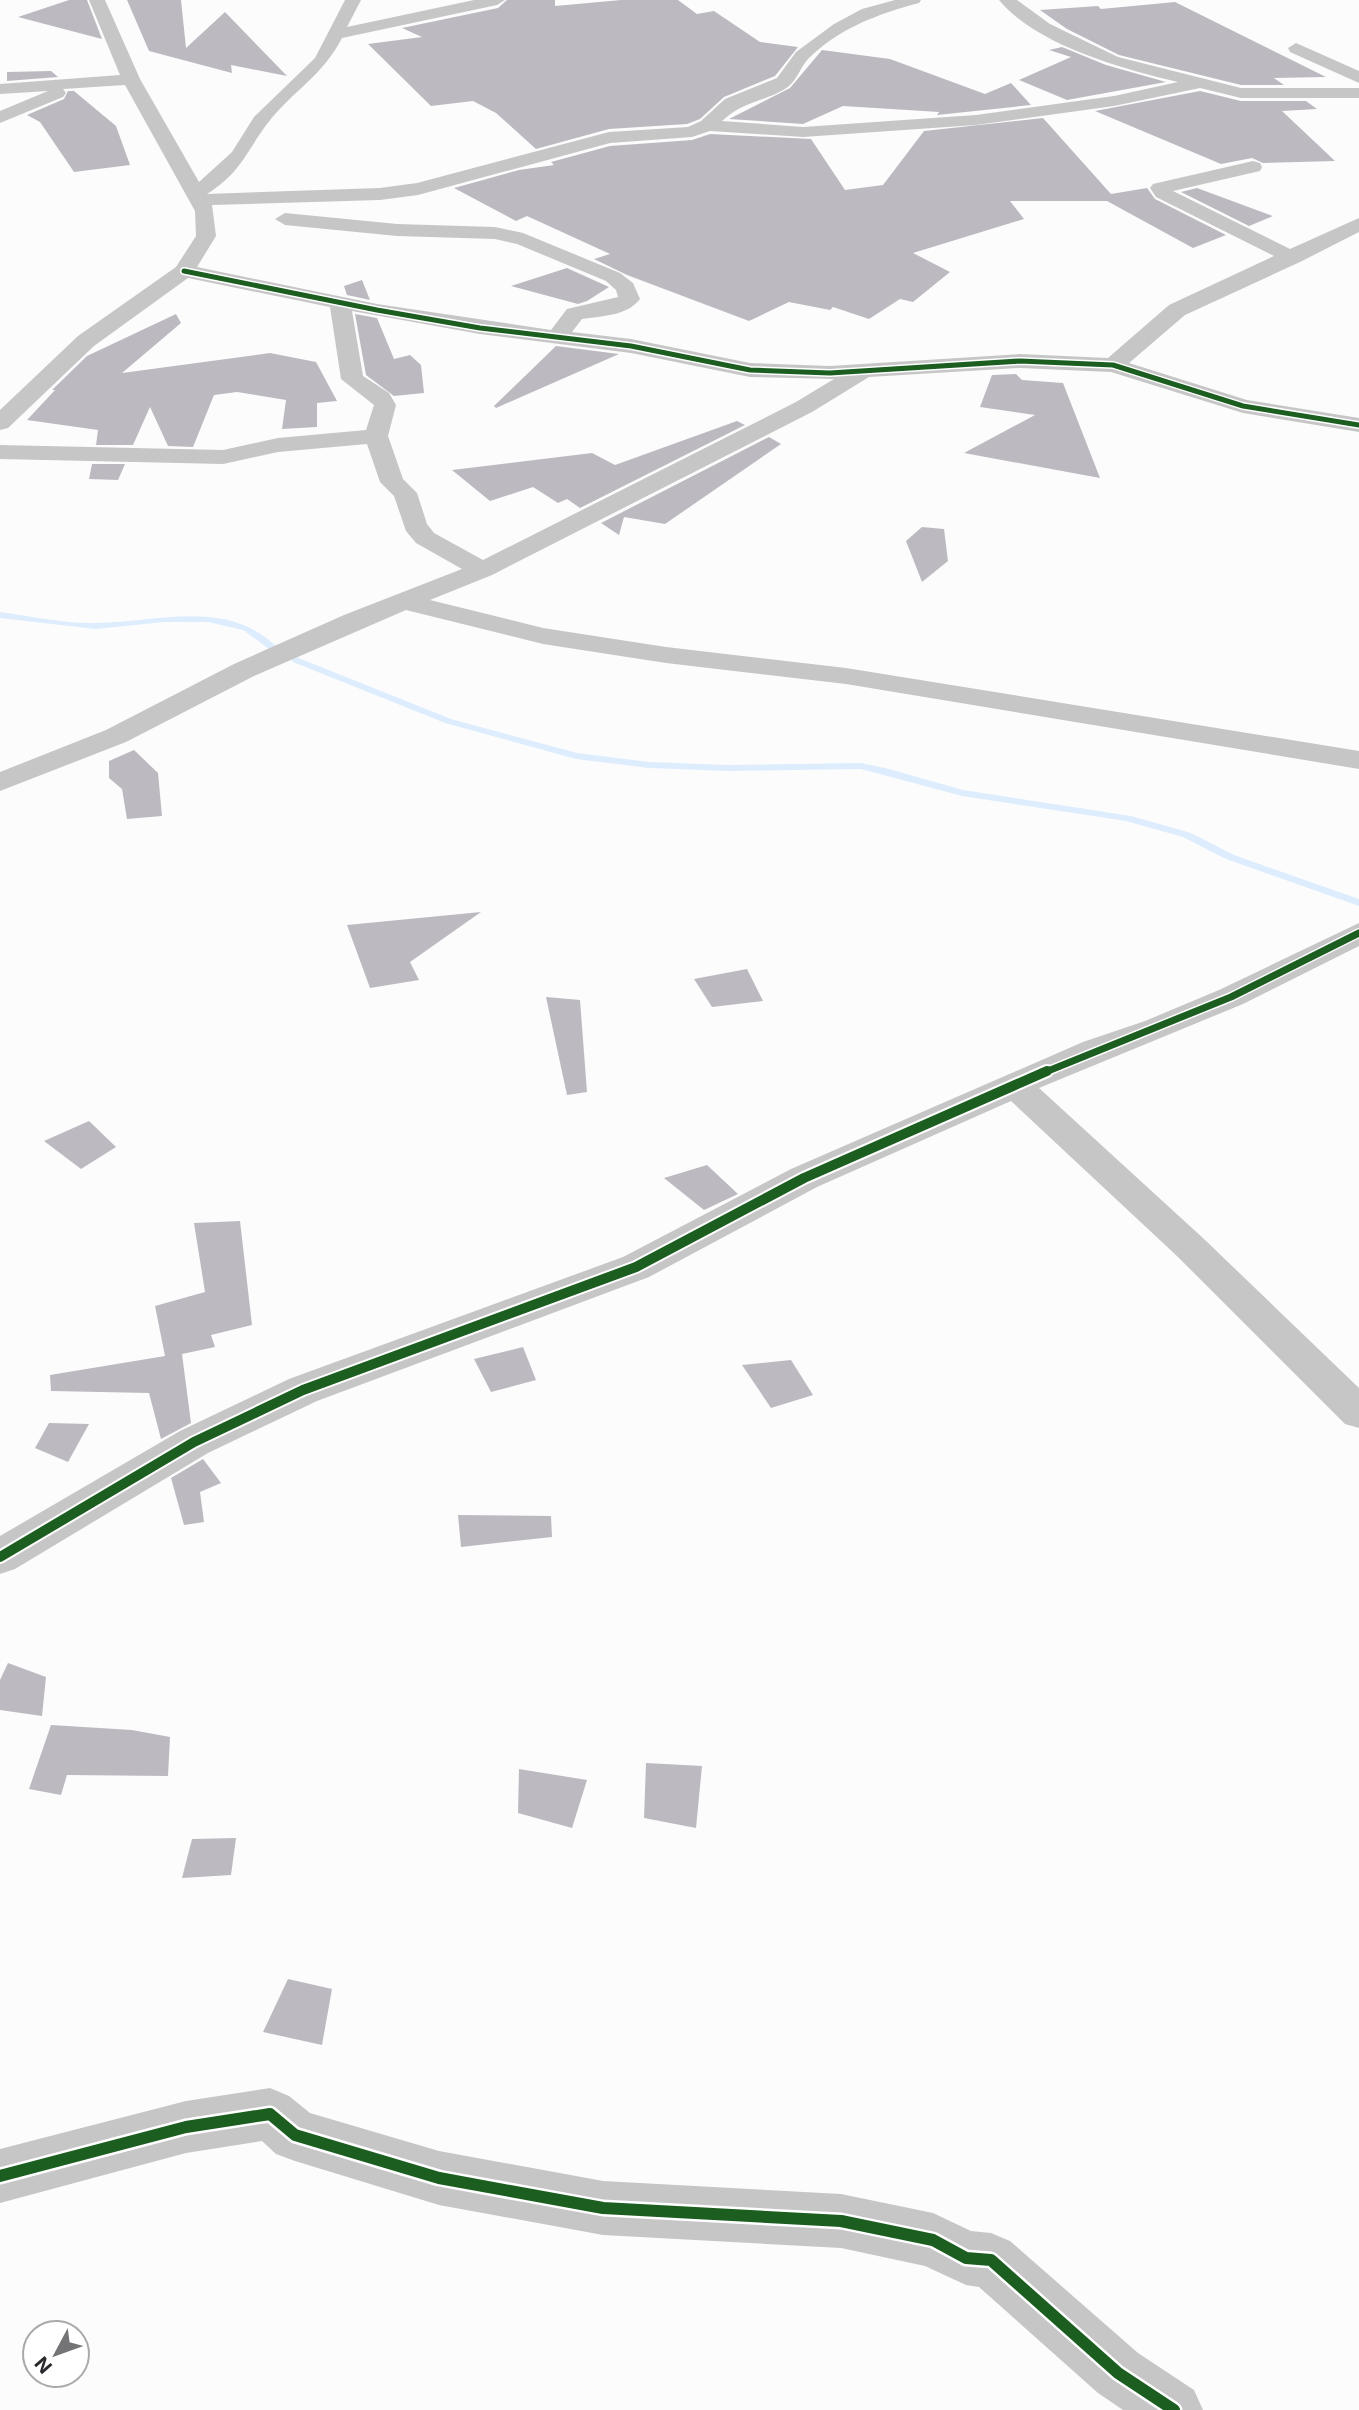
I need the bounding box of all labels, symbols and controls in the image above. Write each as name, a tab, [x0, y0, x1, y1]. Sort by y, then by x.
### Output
north arrow	[21, 2319, 91, 2389]
text: N	[30, 2352, 57, 2378]

